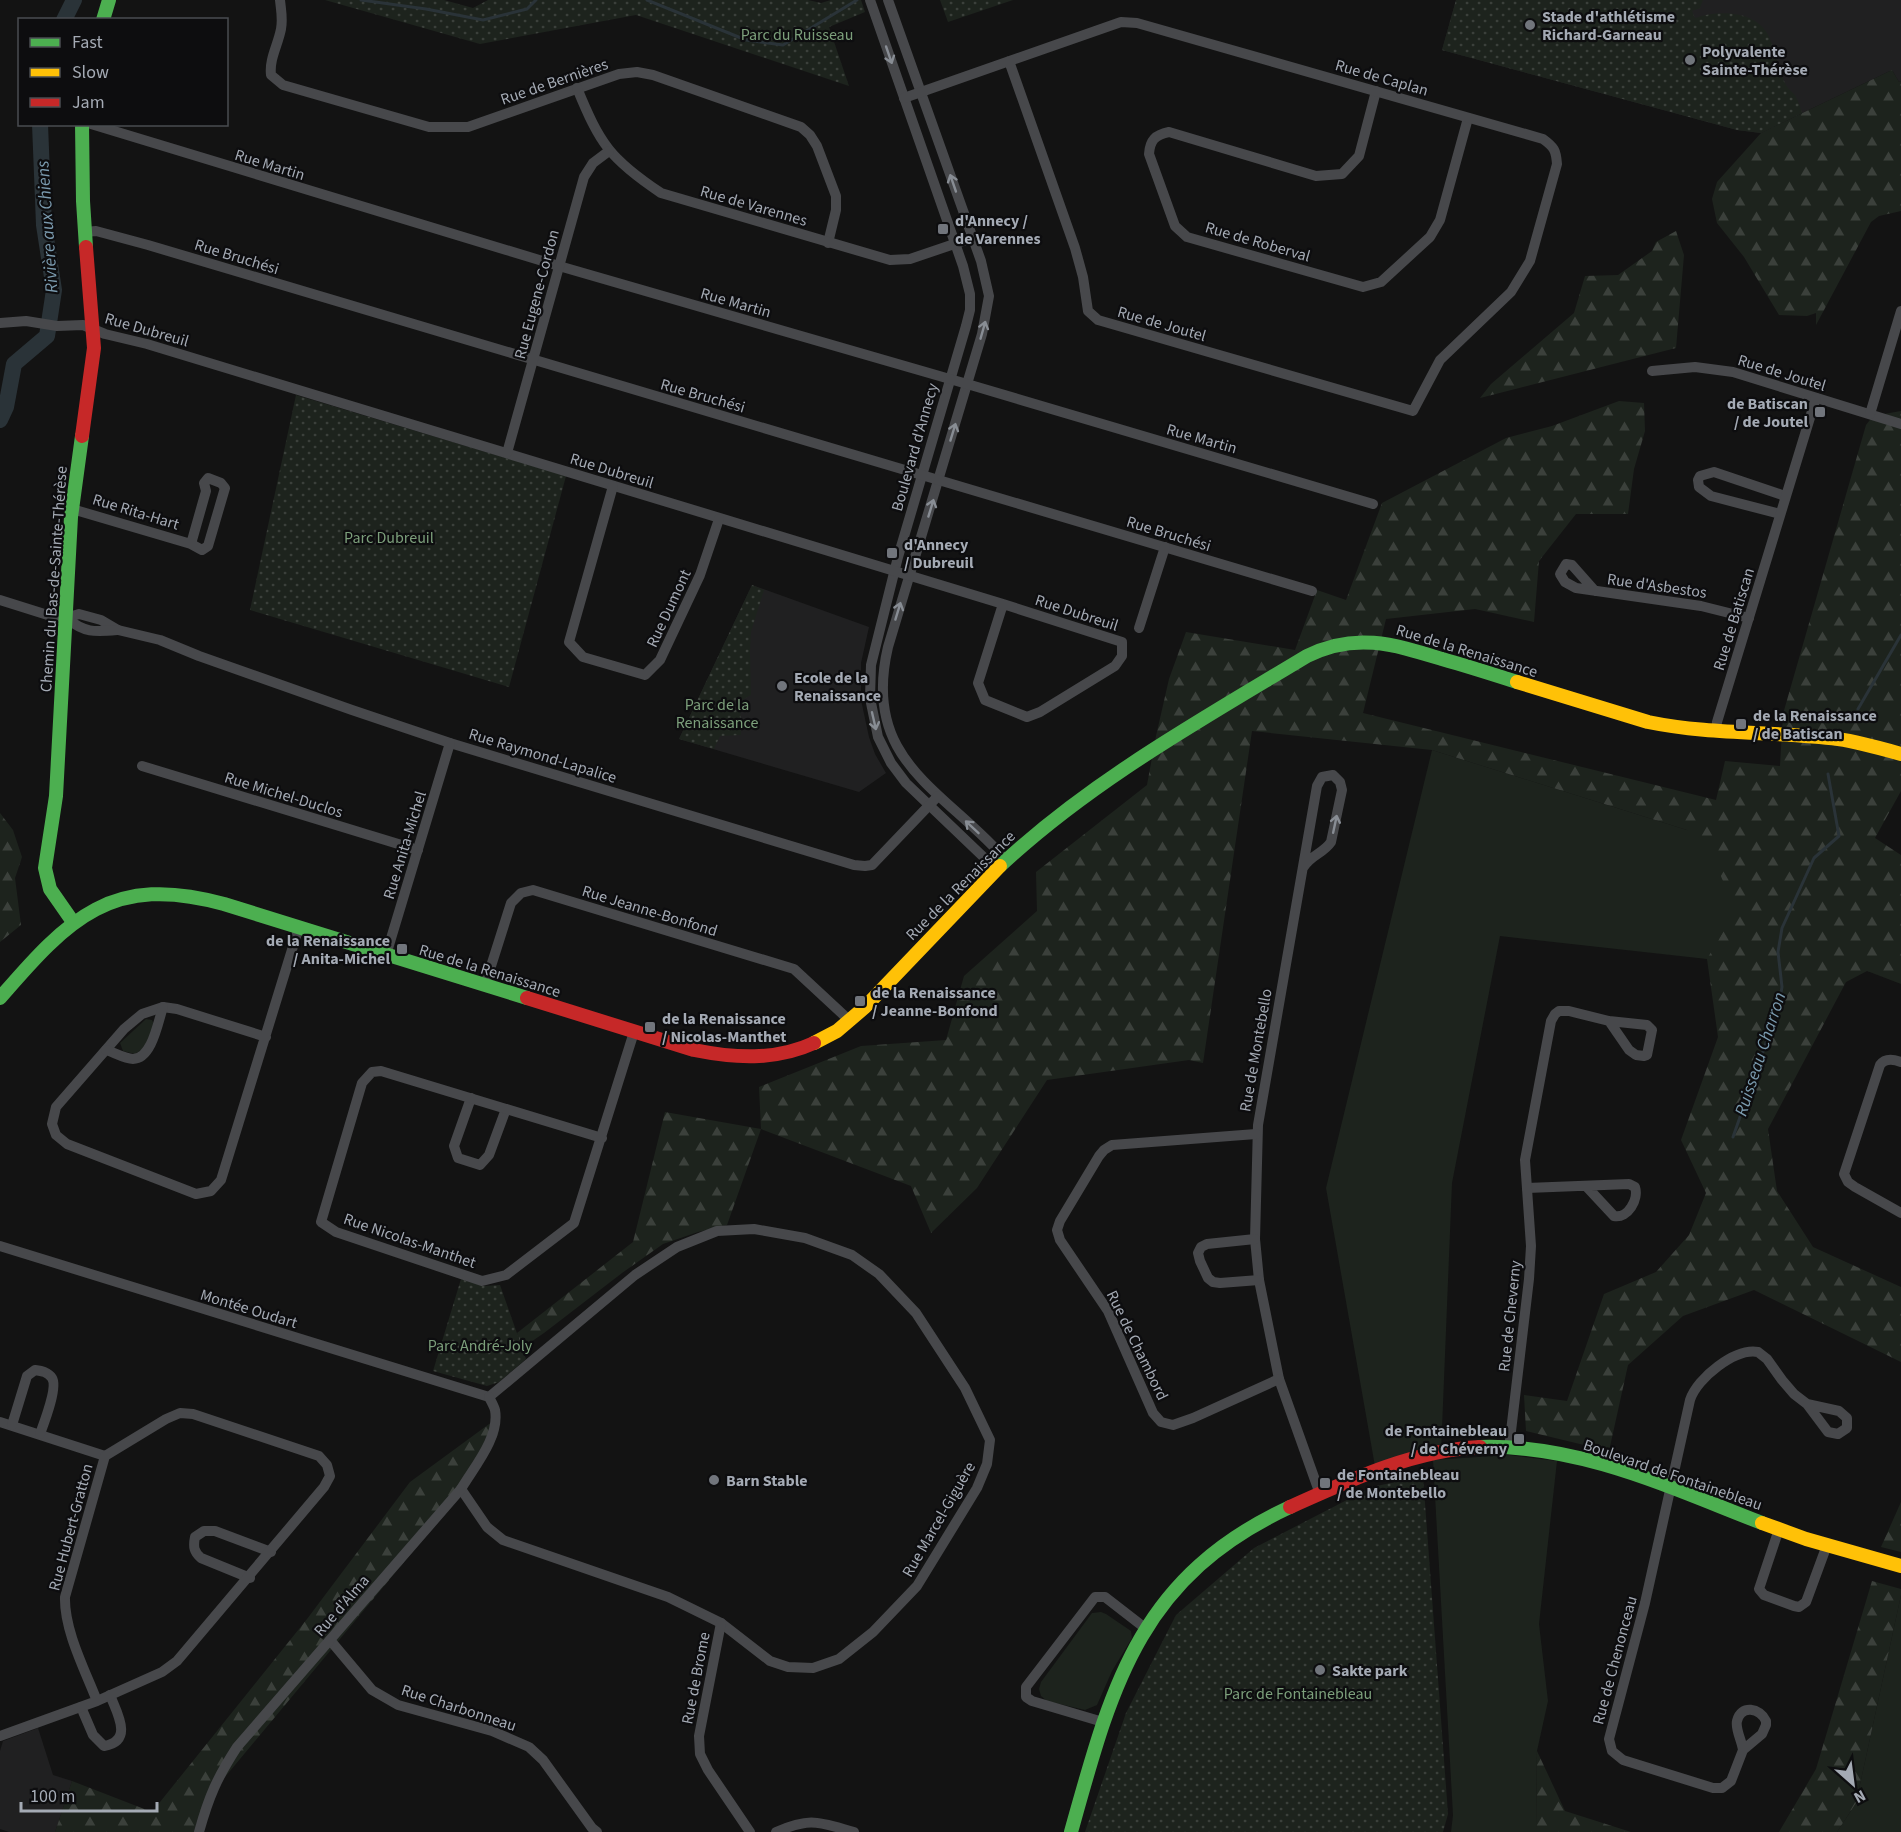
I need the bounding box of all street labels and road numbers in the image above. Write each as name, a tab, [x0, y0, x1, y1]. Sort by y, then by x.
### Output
street label: Rue de Bernières	[498, 53, 611, 111]
street label: Rue de Caplan	[1333, 54, 1431, 102]
street label: Rue Martin	[232, 144, 307, 186]
street label: Rue de Varennes	[698, 180, 810, 232]
street label: Rue de Roberval	[1202, 216, 1313, 268]
street label: Rue Eugene-Cordon	[509, 227, 565, 361]
street label: Rue Bruchési	[192, 234, 282, 280]
street label: Rue Martin	[698, 282, 774, 323]
street label: Rue de Joutel	[1115, 301, 1209, 347]
street label: Rue Dubreuil	[102, 307, 191, 352]
street label: Rue de Joutel	[1735, 349, 1829, 397]
street label: Rue Bruchési	[658, 373, 748, 419]
street label: Boulevard d'Annecy	[886, 380, 944, 514]
street label: Rue Martin	[1164, 418, 1240, 459]
street label: Rue Dubreuil	[567, 448, 656, 494]
street label: Chemin du Bas-de-Sainte-Thérèse	[35, 465, 73, 693]
street label: Rue Rita-Hart	[90, 488, 182, 536]
street label: Rue Bruchési	[1124, 511, 1214, 557]
street label: Rue Dumont	[641, 565, 697, 651]
street label: Rue de Batiscan	[1708, 565, 1760, 673]
street label: Rue d'Asbestos	[1606, 568, 1708, 604]
street label: Rue Dubreuil	[1032, 589, 1121, 637]
street label: Rue de la Renaissance	[1393, 619, 1540, 683]
street label: Rue Raymond-Lapalice	[466, 723, 619, 789]
street label: Rue Michel-Duclos	[222, 766, 346, 824]
street label: Rue Anita-Michel	[378, 789, 432, 902]
street label: Rue de la Renaissance	[901, 826, 1021, 945]
street label: Rue Jeanne-Bonfond	[579, 880, 720, 942]
street label: Rue de la Renaissance	[416, 939, 563, 1003]
street label: Rue de Montebello	[1234, 987, 1278, 1114]
street label: Rue Nicolas-Manthet	[341, 1208, 479, 1274]
street label: Rue de Cheverny	[1493, 1259, 1527, 1373]
street label: Montée Oudart	[197, 1284, 301, 1334]
street label: Rue de Chambord	[1101, 1287, 1173, 1404]
street label: Boulevard de Fontainebleau	[1580, 1434, 1765, 1516]
street label: Rue Marcel-Giguère	[897, 1458, 981, 1581]
street label: Rue Hubert-Gratton	[43, 1461, 99, 1593]
street label: Rue d'Alma	[309, 1570, 375, 1641]
street label: Rue de Chenonceau	[1587, 1593, 1643, 1727]
street label: Rue de Brome	[676, 1630, 716, 1726]
street label: Rue Charbonneau	[398, 1679, 519, 1737]

